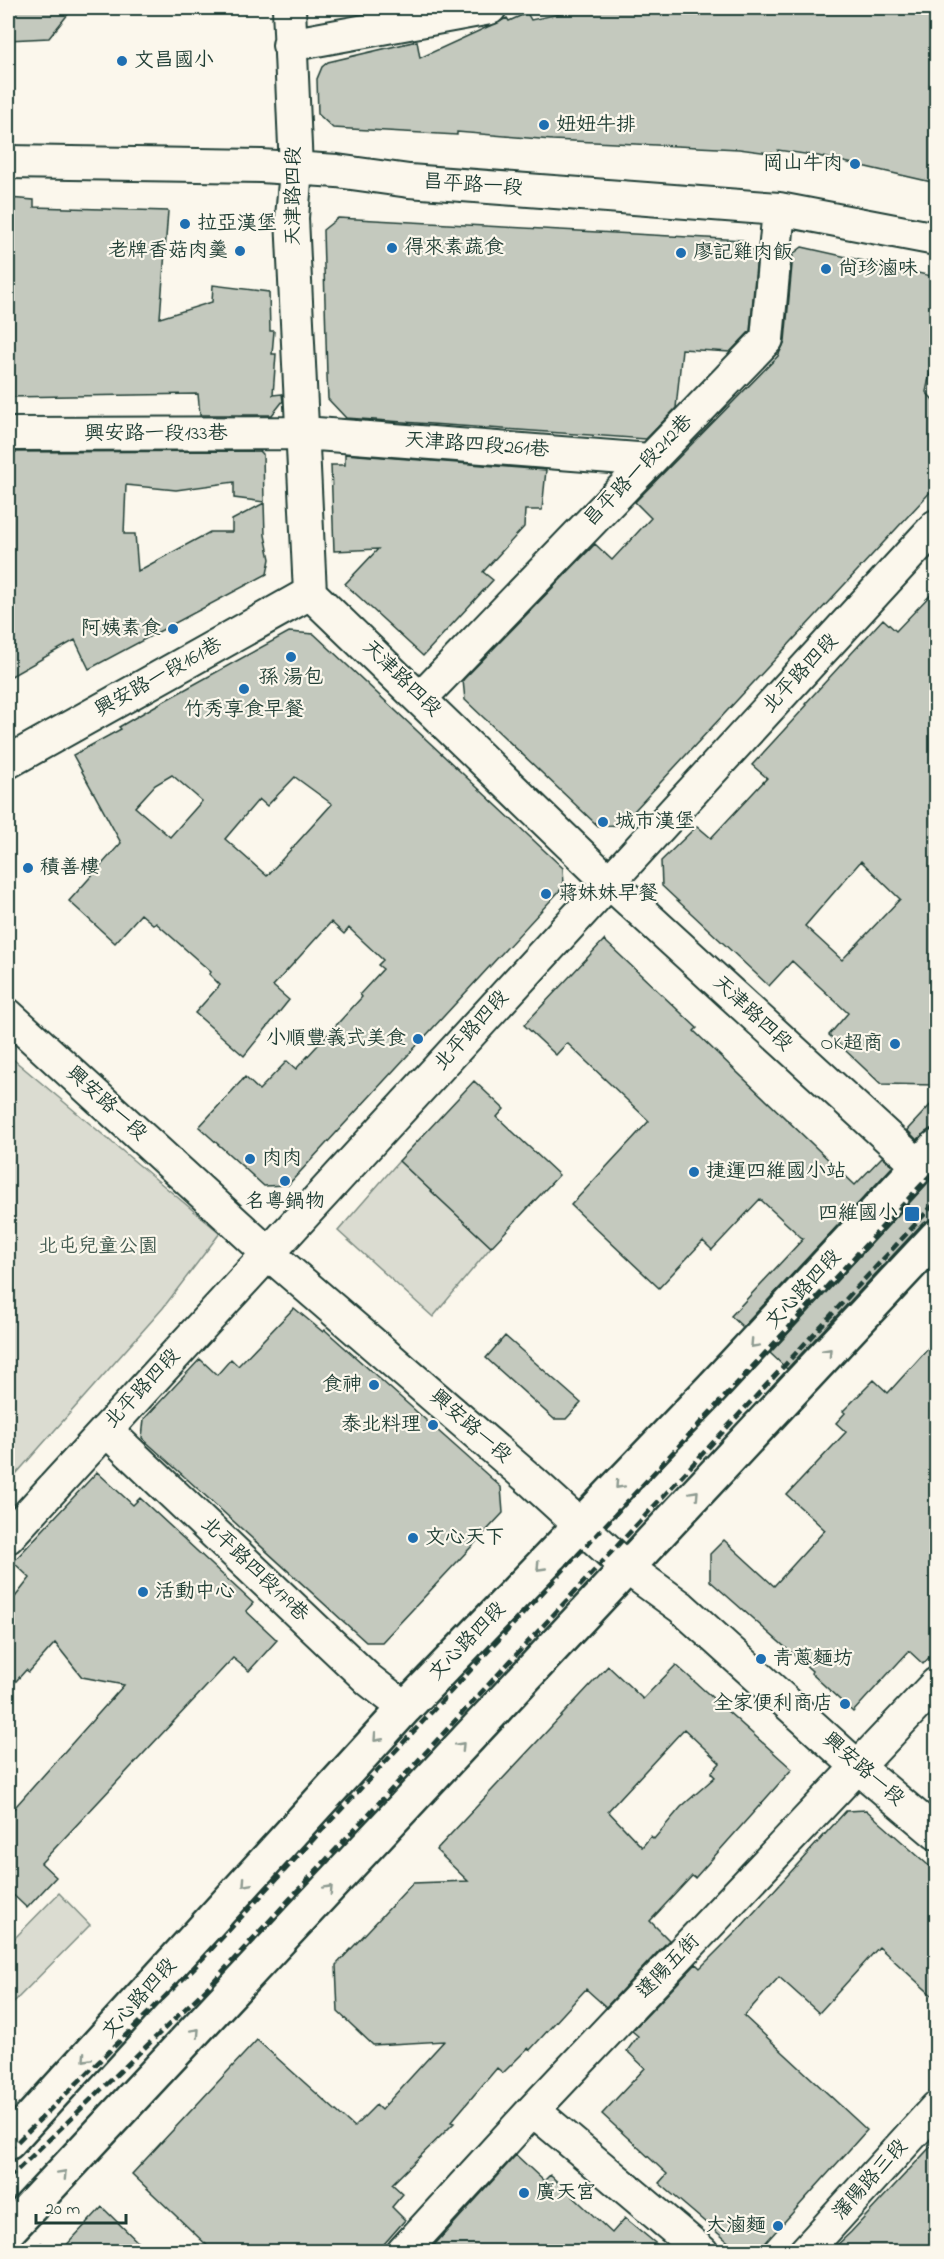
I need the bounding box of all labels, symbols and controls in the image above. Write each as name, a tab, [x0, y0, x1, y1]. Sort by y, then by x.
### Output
place label: 文昌國小	[134, 47, 214, 76]
marker: 文昌國小	[115, 54, 129, 68]
place label: 妞妞牛排	[556, 111, 636, 140]
marker: 妞妞牛排	[537, 118, 551, 132]
street label: 天津路四段	[280, 146, 309, 246]
place label: 岡山牛肉	[763, 150, 843, 179]
marker: 岡山牛肉	[848, 157, 862, 171]
street label: 昌平路一段	[422, 168, 524, 204]
place label: 拉亞漢堡	[197, 210, 277, 239]
marker: 拉亞漢堡	[178, 217, 192, 231]
place label: 得來素蔬食	[404, 234, 504, 263]
place label: 老牌香菇肉羹	[108, 237, 228, 266]
place label: 廖記雞肉飯	[693, 239, 793, 268]
marker: 得來素蔬食	[385, 241, 399, 255]
marker: 老牌香菇肉羹	[233, 244, 247, 258]
marker: 廖記雞肉飯	[674, 246, 688, 260]
place label: 尚珍滷味	[838, 255, 918, 284]
marker: 尚珍滷味	[819, 262, 833, 276]
street label: 昌平路一段212巷	[578, 408, 701, 534]
street label: 興安路一段133巷	[85, 420, 228, 449]
street label: 天津路四段261巷	[404, 426, 551, 466]
place label: 阿姨素食	[81, 615, 161, 644]
marker: 阿姨素食	[166, 622, 180, 636]
street label: 北平路四段	[756, 628, 846, 720]
street label: 興安路一段161巷	[90, 631, 229, 725]
street label: 天津路四段	[355, 634, 447, 724]
marker: 孫 湯包	[284, 650, 298, 664]
place label: 孫 湯包	[259, 664, 324, 693]
marker: 竹秀享食早餐	[237, 682, 251, 696]
place label: 竹秀享食早餐	[184, 696, 304, 725]
place label: 城市漢堡	[615, 808, 695, 837]
marker: 城市漢堡	[596, 815, 610, 829]
place label: 積善樓	[40, 854, 100, 883]
marker: 積善樓	[21, 861, 35, 875]
place label: 蔣妹妹早餐	[558, 880, 658, 909]
marker: 蔣妹妹早餐	[539, 887, 553, 901]
street label: 天津路四段	[706, 969, 798, 1059]
street label: 北平路四段	[428, 984, 516, 1078]
place label: 小順豐義式美食	[266, 1025, 406, 1054]
place label: OK超商	[820, 1030, 883, 1059]
marker: 小順豐義式美食	[411, 1032, 425, 1046]
marker: OK超商	[888, 1037, 902, 1051]
street label: 興安路一段	[59, 1060, 153, 1148]
place label: 肉肉	[262, 1145, 302, 1174]
marker: 肉肉	[243, 1152, 257, 1166]
place label: 捷運四維國小站	[706, 1158, 846, 1187]
marker: 捷運四維國小站	[687, 1165, 701, 1179]
marker: 名粵鍋物	[278, 1174, 292, 1188]
place label: 名粵鍋物	[245, 1188, 325, 1217]
place label: 四維國小	[818, 1200, 898, 1229]
marker: 四維國小	[903, 1205, 921, 1223]
park label: 北屯兒童公園	[38, 1233, 158, 1262]
street label: 文心路四段	[759, 1244, 849, 1336]
one-way arrow	[750, 1337, 761, 1347]
street label: 北平路四段	[98, 1343, 188, 1435]
one-way arrow	[821, 1348, 832, 1359]
place label: 食神	[322, 1371, 362, 1400]
marker: 食神	[367, 1378, 381, 1392]
street label: 興安路一段	[423, 1383, 517, 1471]
place label: 泰北料理	[341, 1411, 421, 1440]
marker: 泰北料理	[426, 1418, 440, 1432]
one-way arrow	[615, 1478, 626, 1488]
one-way arrow	[687, 1490, 698, 1501]
street label: 北平路四段179巷	[193, 1511, 315, 1630]
place label: 文心天下	[425, 1524, 505, 1553]
marker: 文心天下	[406, 1531, 420, 1545]
one-way arrow	[537, 1559, 548, 1570]
place label: 活動中心	[155, 1578, 235, 1607]
marker: 活動中心	[136, 1585, 150, 1599]
street label: 文心路四段	[423, 1596, 513, 1688]
place label: 青蔥麵坊	[773, 1645, 853, 1674]
marker: 青蔥麵坊	[754, 1652, 768, 1666]
place label: 全家便利商店	[713, 1690, 833, 1719]
marker: 全家便利商店	[838, 1697, 852, 1711]
street label: 興安路一段	[816, 1726, 910, 1814]
one-way arrow	[373, 1731, 384, 1742]
one-way arrow	[454, 1742, 465, 1752]
one-way arrow	[242, 1876, 253, 1886]
one-way arrow	[321, 1885, 332, 1896]
street label: 遼陽五街	[631, 1928, 707, 2006]
street label: 文心路四段	[96, 1952, 184, 2046]
one-way arrow	[188, 2028, 199, 2039]
one-way arrow	[83, 2051, 94, 2062]
street label: 瀋陽路三段	[827, 2133, 915, 2227]
one-way arrow	[55, 2171, 66, 2182]
place label: 廣天宮	[536, 2179, 596, 2208]
marker: 廣天宮	[517, 2186, 531, 2200]
scale bar	[36, 2187, 126, 2225]
text: 20 m	[45, 2197, 80, 2223]
place label: 大滷麵	[706, 2212, 766, 2241]
marker: 大滷麵	[771, 2219, 785, 2233]

